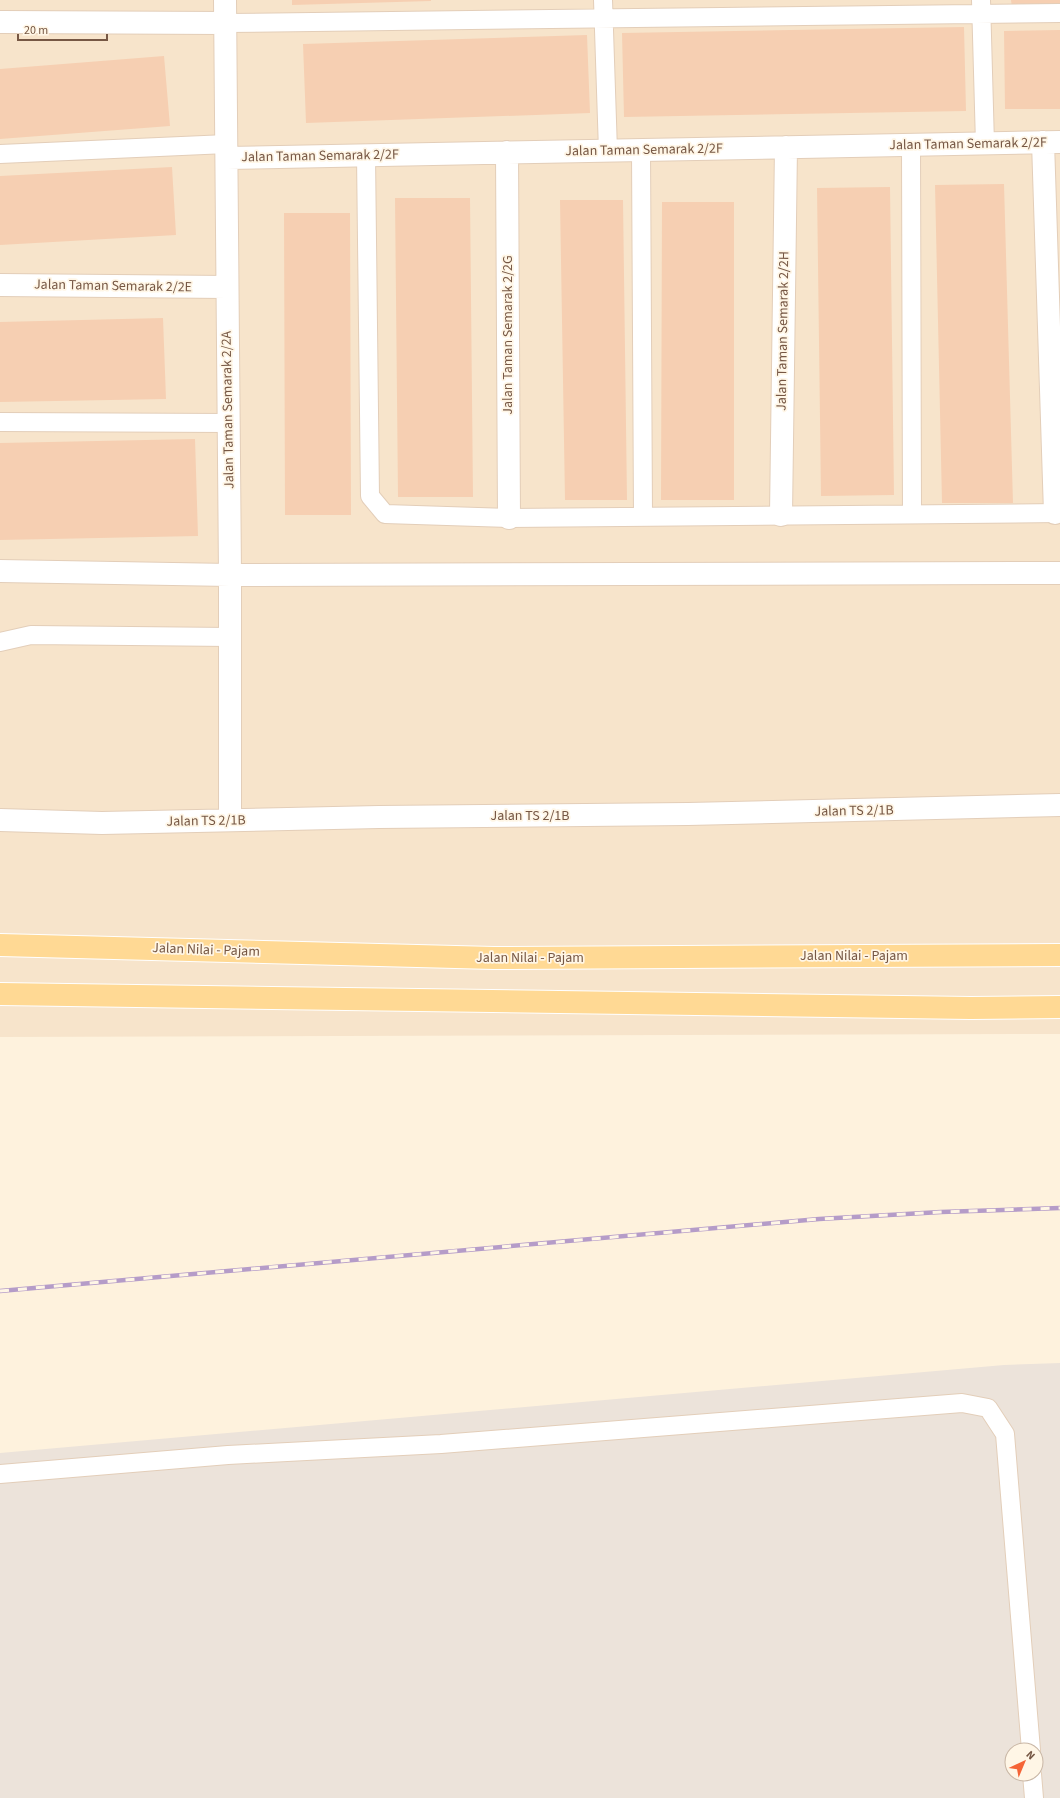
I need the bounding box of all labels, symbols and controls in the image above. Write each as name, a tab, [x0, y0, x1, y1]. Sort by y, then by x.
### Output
scale bar	[18, 16, 107, 42]
text: 20 m	[24, 22, 48, 39]
street label: Jalan Taman Semarak 2/2F	[889, 133, 1047, 155]
street label: Jalan Taman Semarak 2/2F	[565, 139, 723, 161]
street label: Jalan Taman Semarak 2/2F	[241, 145, 399, 167]
street label: Jalan Taman Semarak 2/2H	[772, 251, 794, 411]
street label: Jalan Taman Semarak 2/2G	[498, 255, 518, 415]
street label: Jalan Taman Semarak 2/2E	[34, 275, 192, 297]
street label: Jalan Taman Semarak 2/2A	[217, 330, 239, 489]
street label: Jalan TS 2/1B	[814, 800, 894, 822]
street label: Jalan TS 2/1B	[490, 806, 570, 826]
street label: Jalan TS 2/1B	[166, 810, 246, 832]
street label: Jalan Nilai - Pajam	[152, 938, 260, 962]
street label: Jalan Nilai - Pajam	[800, 946, 908, 966]
street label: Jalan Nilai - Pajam	[476, 948, 584, 968]
north arrow	[1004, 1742, 1044, 1782]
text: N	[1023, 1747, 1038, 1763]

